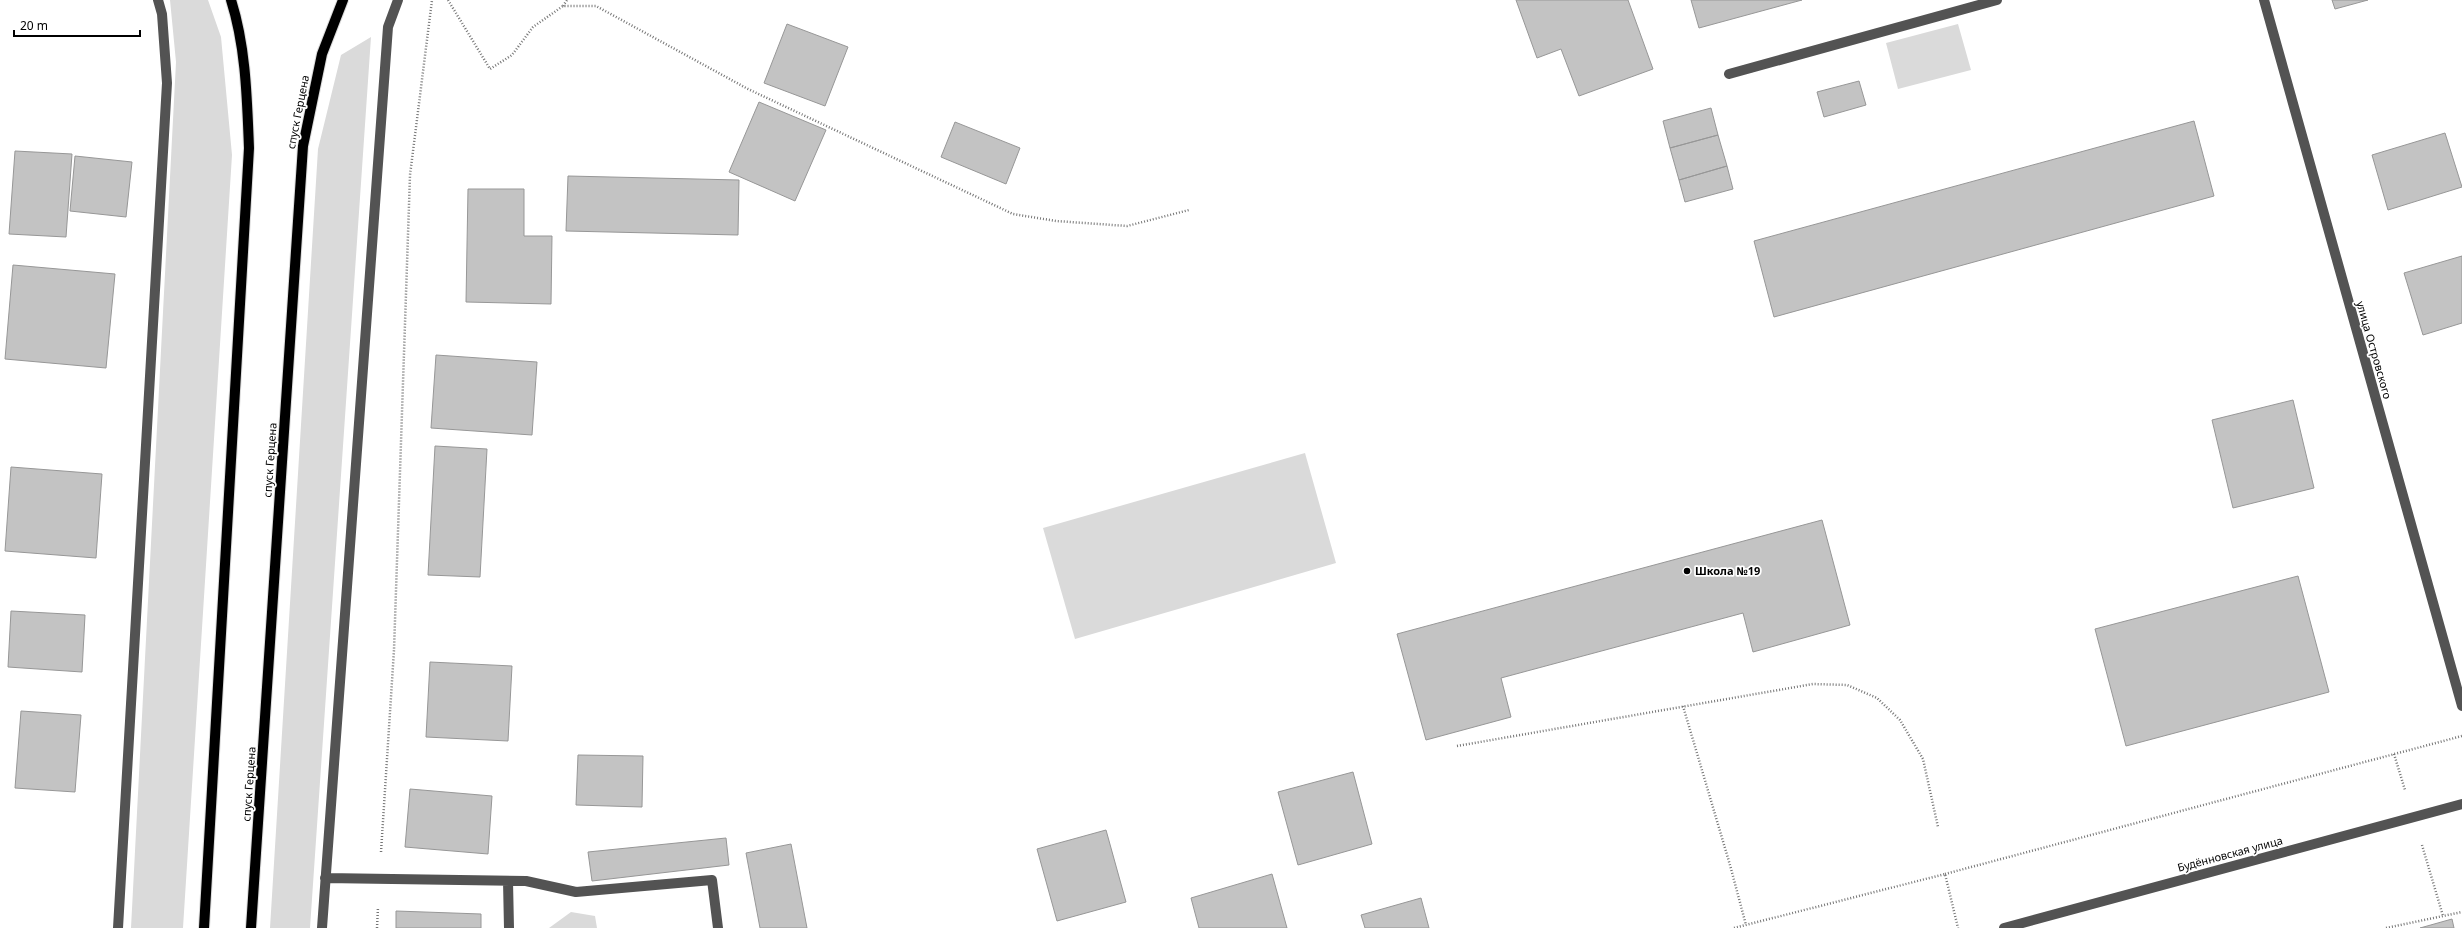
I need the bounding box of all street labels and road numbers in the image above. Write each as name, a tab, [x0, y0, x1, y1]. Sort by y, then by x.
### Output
street label: спуск Герцена	[283, 74, 312, 150]
street label: улица Островского	[2353, 299, 2396, 401]
street label: спуск Герцена	[259, 422, 280, 498]
street label: спуск Герцена	[238, 746, 259, 822]
street label: Будённовская улица	[2176, 832, 2284, 875]

